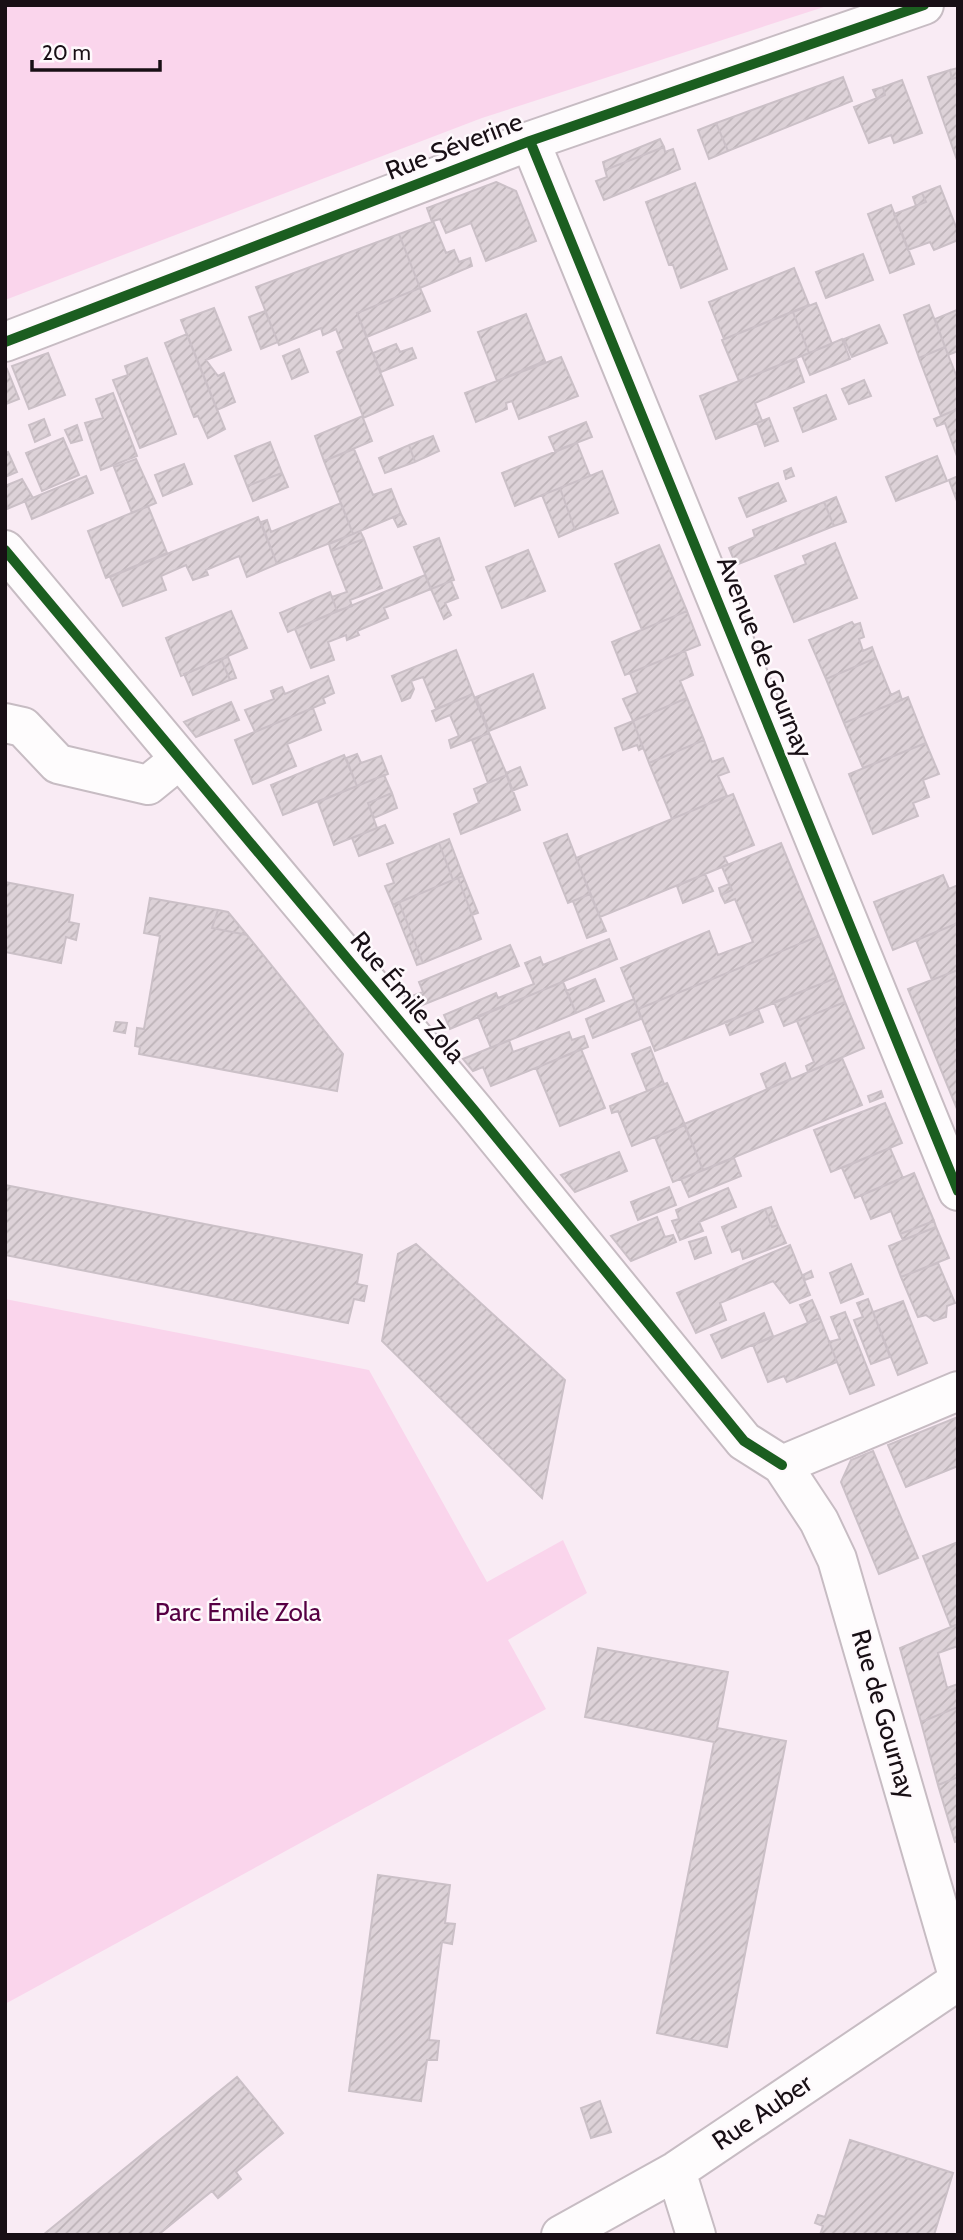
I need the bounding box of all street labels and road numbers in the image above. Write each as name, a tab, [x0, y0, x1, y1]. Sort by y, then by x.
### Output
street label: Rue Séverine	[381, 105, 527, 187]
street label: Avenue de Gournay	[710, 551, 820, 763]
street label: Rue Émile Zola	[344, 925, 473, 1070]
street label: Rue de Gournay	[845, 1626, 923, 1802]
street label: Rue Auber	[706, 2067, 819, 2157]

